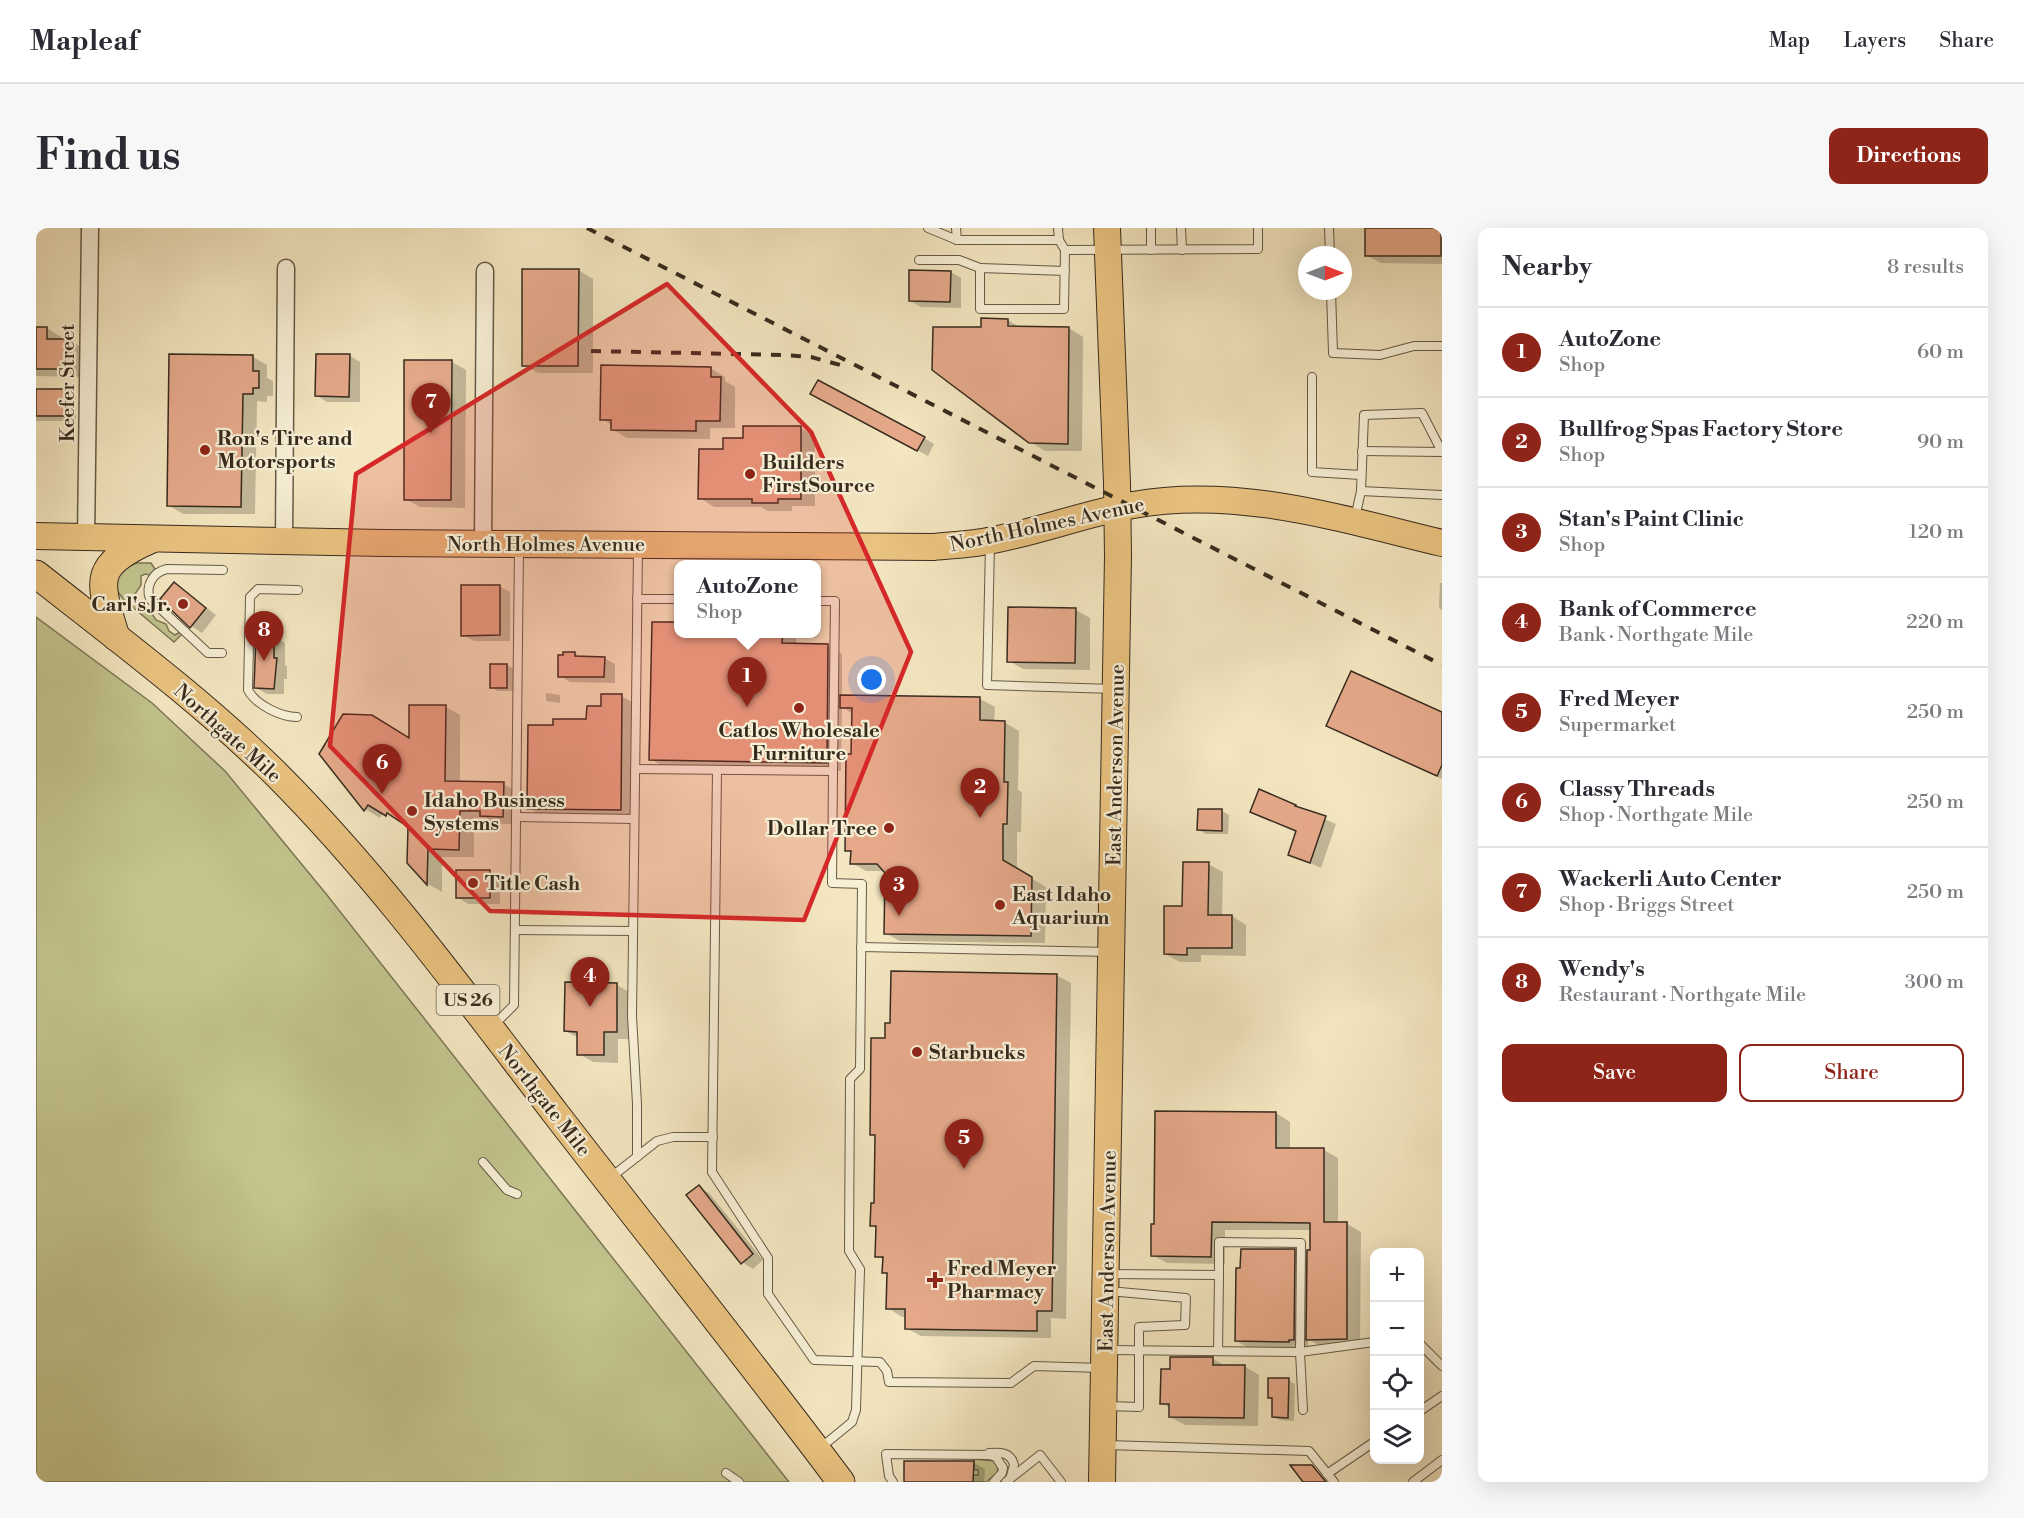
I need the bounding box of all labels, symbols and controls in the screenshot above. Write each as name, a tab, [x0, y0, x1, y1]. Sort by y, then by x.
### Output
text: Mapleaf	[30, 24, 138, 59]
text: Map	[1769, 28, 1810, 54]
text: Layers	[1843, 28, 1906, 54]
text: Share	[1939, 28, 1994, 54]
button: Directions	[1829, 128, 1988, 184]
text: Find us	[36, 130, 180, 183]
north arrow	[1298, 246, 1352, 300]
text: Nearby	[1502, 251, 1592, 283]
text: 8 results	[1887, 255, 1964, 280]
street label: Keefer Street	[56, 324, 81, 442]
text: AutoZone	[1559, 326, 1661, 353]
text: 1	[1517, 340, 1526, 365]
text: 60 m	[1917, 340, 1964, 365]
text: Shop	[1559, 353, 1605, 378]
pin: 7	[412, 384, 450, 433]
text: Bullfrog Spas Factory Store	[1559, 416, 1843, 443]
place label: Ron's Tire and Motorsports	[217, 427, 353, 475]
text: 2	[1515, 430, 1528, 455]
text: 90 m	[1917, 430, 1964, 455]
marker: Ron's Tire and Motorsports	[198, 443, 212, 457]
text: Shop	[1559, 443, 1605, 468]
place label: Builders FirstSource	[762, 451, 875, 499]
marker: Builders FirstSource	[743, 467, 757, 481]
street label: North Holmes Avenue	[948, 493, 1147, 558]
text: Stan's Paint Clinic	[1559, 506, 1744, 533]
text: 3	[1515, 520, 1528, 545]
text: 120 m	[1909, 520, 1964, 545]
street label: North Holmes Avenue	[447, 533, 645, 558]
text: Shop	[1559, 533, 1605, 558]
popup	[674, 560, 821, 638]
text: AutoZone	[696, 573, 799, 600]
place label: Carl's Jr.	[91, 593, 171, 618]
text: Bank of Commerce	[1559, 596, 1757, 623]
marker: Carl's Jr.	[176, 597, 190, 611]
text: Shop	[696, 600, 743, 625]
text: 4	[1515, 610, 1528, 635]
text: 220 m	[1906, 610, 1964, 635]
pin: 8	[244, 612, 284, 661]
text: Bank · Northgate Mile	[1559, 623, 1753, 648]
pin: 1	[728, 658, 766, 707]
street label: East Anderson Avenue	[1102, 664, 1131, 866]
your location	[857, 665, 886, 694]
street label: Northgate Mile	[168, 679, 286, 789]
text: Fred Meyer	[1559, 686, 1680, 713]
text: 5	[1515, 700, 1528, 725]
text: 250 m	[1907, 700, 1964, 725]
marker: Catlos Wholesale Furniture	[792, 701, 806, 715]
text: Supermarket	[1559, 713, 1676, 738]
place label: Catlos Wholesale Furniture	[718, 719, 880, 767]
pin: 6	[362, 744, 402, 794]
pin: 2	[960, 768, 1000, 818]
text: Classy Threads	[1559, 776, 1715, 803]
place label: Idaho Business Systems	[424, 789, 565, 837]
text: 6	[1515, 790, 1528, 815]
text: 250 m	[1907, 790, 1964, 815]
text: Shop · Northgate Mile	[1559, 803, 1753, 828]
marker: Idaho Business Systems	[405, 804, 419, 818]
place label: Dollar Tree	[767, 817, 877, 842]
marker: Dollar Tree	[882, 821, 896, 835]
pin: 3	[880, 866, 918, 916]
text: Wackerli Auto Center	[1559, 866, 1782, 893]
place label: Title Cash	[485, 872, 581, 897]
marker: Title Cash	[466, 876, 480, 890]
text: 7	[1516, 880, 1527, 905]
text: 250 m	[1907, 880, 1964, 905]
place label: East Idaho Aquarium	[1011, 883, 1111, 931]
text: Shop · Briggs Street	[1559, 893, 1734, 918]
marker: East Idaho Aquarium	[993, 898, 1007, 912]
text: Wendy's	[1559, 956, 1645, 983]
pin: 4	[570, 958, 610, 1007]
text: 8	[1515, 970, 1528, 995]
text: 300 m	[1905, 970, 1964, 995]
text: Restaurant · Northgate Mile	[1559, 983, 1806, 1008]
road number: US 26	[436, 985, 500, 1015]
street label: Northgate Mile	[492, 1040, 596, 1162]
place label: Starbucks	[929, 1041, 1025, 1066]
button: Save	[1502, 1044, 1727, 1102]
button: Share	[1739, 1044, 1964, 1102]
marker: Starbucks	[910, 1045, 924, 1059]
pin: 5	[944, 1120, 984, 1169]
street label: East Anderson Avenue	[1094, 1150, 1123, 1352]
map controls	[1370, 1248, 1424, 1464]
button: +	[1370, 1248, 1424, 1302]
place label: Fred Meyer Pharmacy	[947, 1257, 1057, 1305]
marker: Fred Meyer Pharmacy	[928, 1273, 942, 1287]
button: −	[1370, 1302, 1424, 1356]
button: locate	[1370, 1356, 1424, 1410]
button: layers	[1370, 1410, 1424, 1464]

